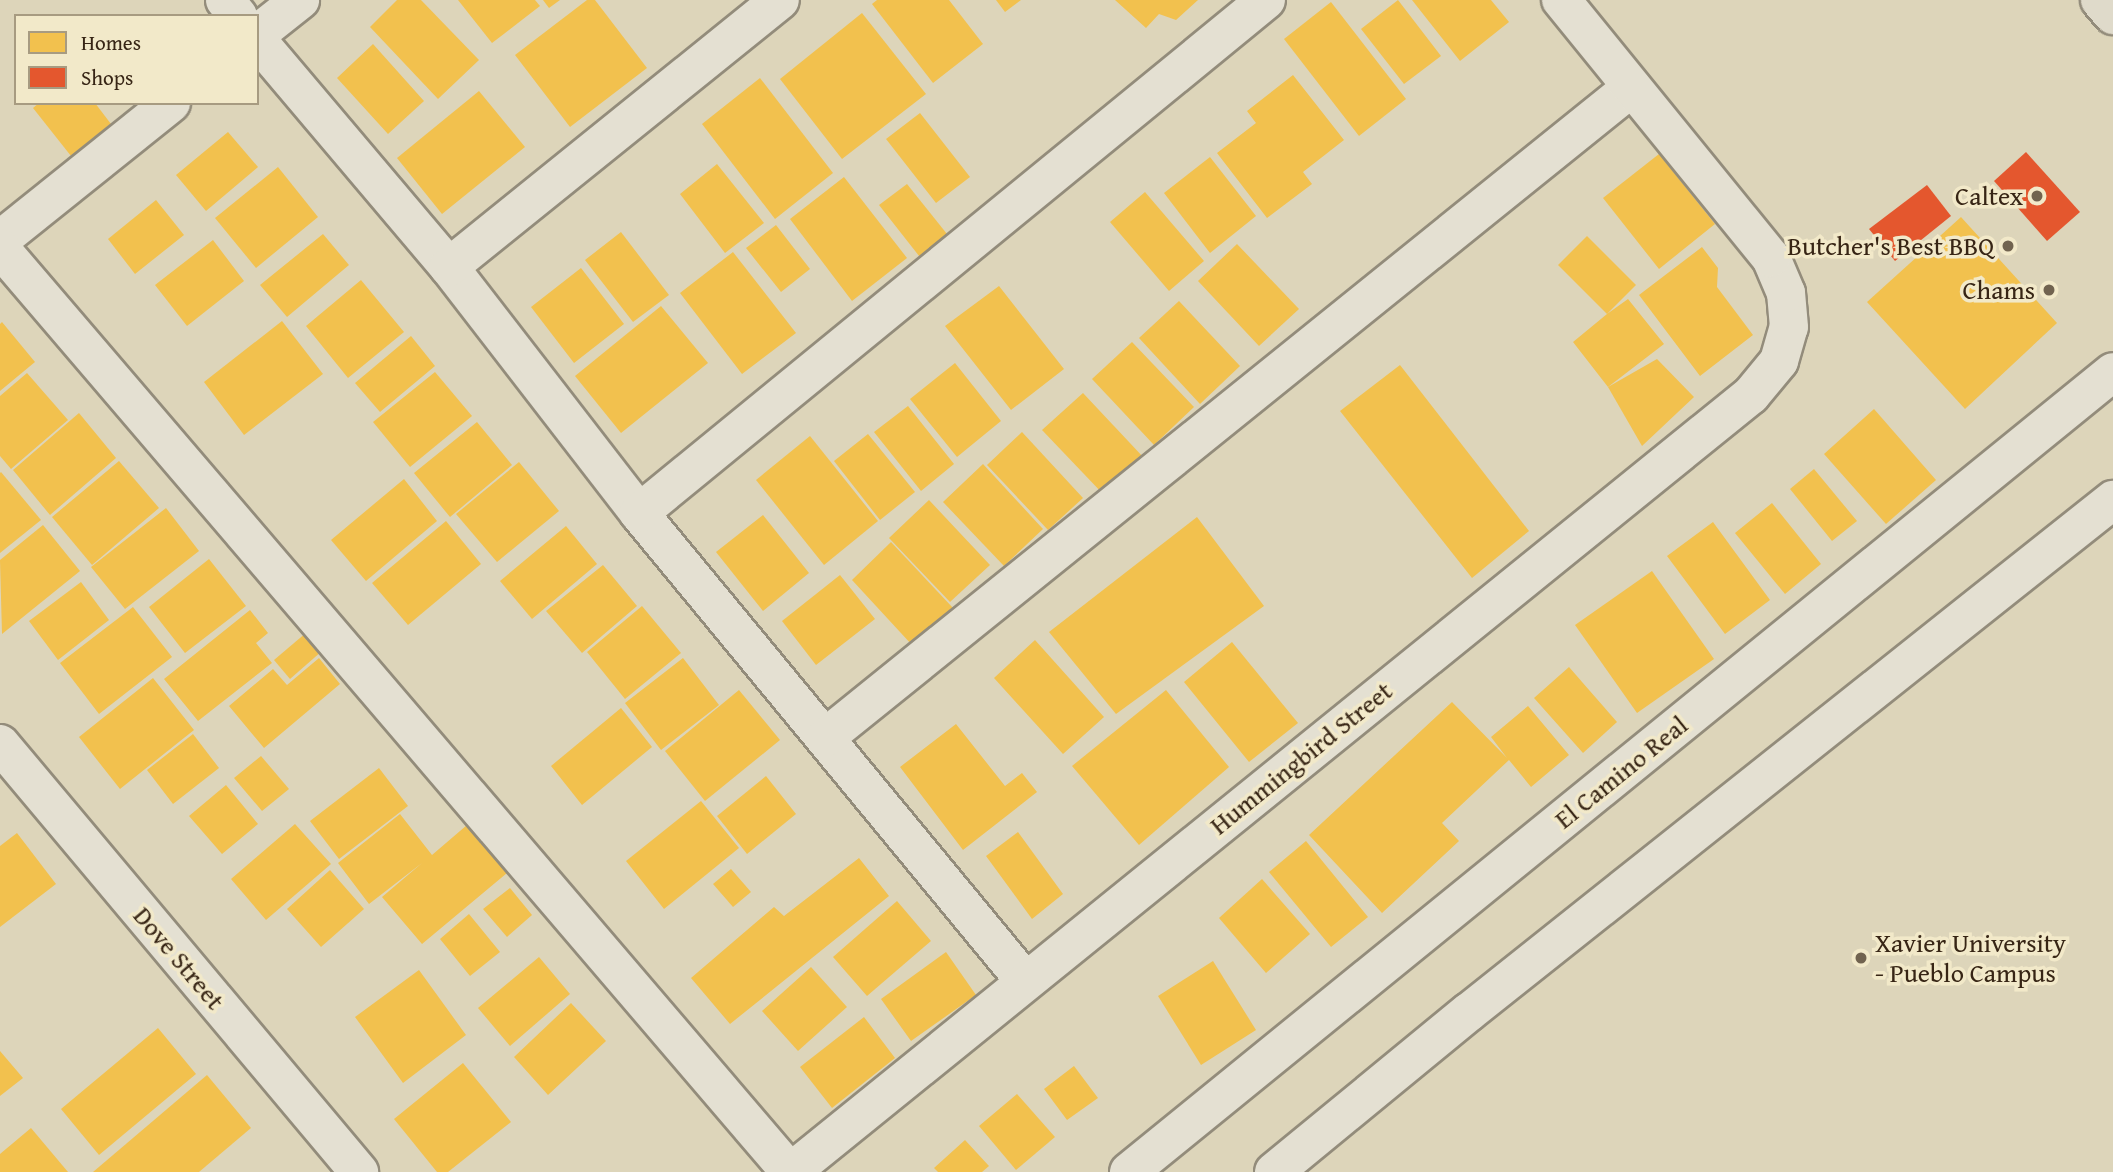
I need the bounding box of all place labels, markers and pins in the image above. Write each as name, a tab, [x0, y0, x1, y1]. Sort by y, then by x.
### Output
place label: Caltex	[1955, 180, 2023, 212]
marker: Caltex	[2029, 188, 2045, 204]
place label: Butcher's Best BBQ	[1787, 230, 1994, 262]
marker: Butcher's Best BBQ	[2000, 238, 2016, 254]
place label: Chams	[1962, 274, 2035, 306]
marker: Chams	[2041, 282, 2057, 298]
place label: Xavier University - Pueblo Campus	[1875, 927, 2066, 988]
marker: Xavier University - Pueblo Campus	[1853, 950, 1869, 966]

